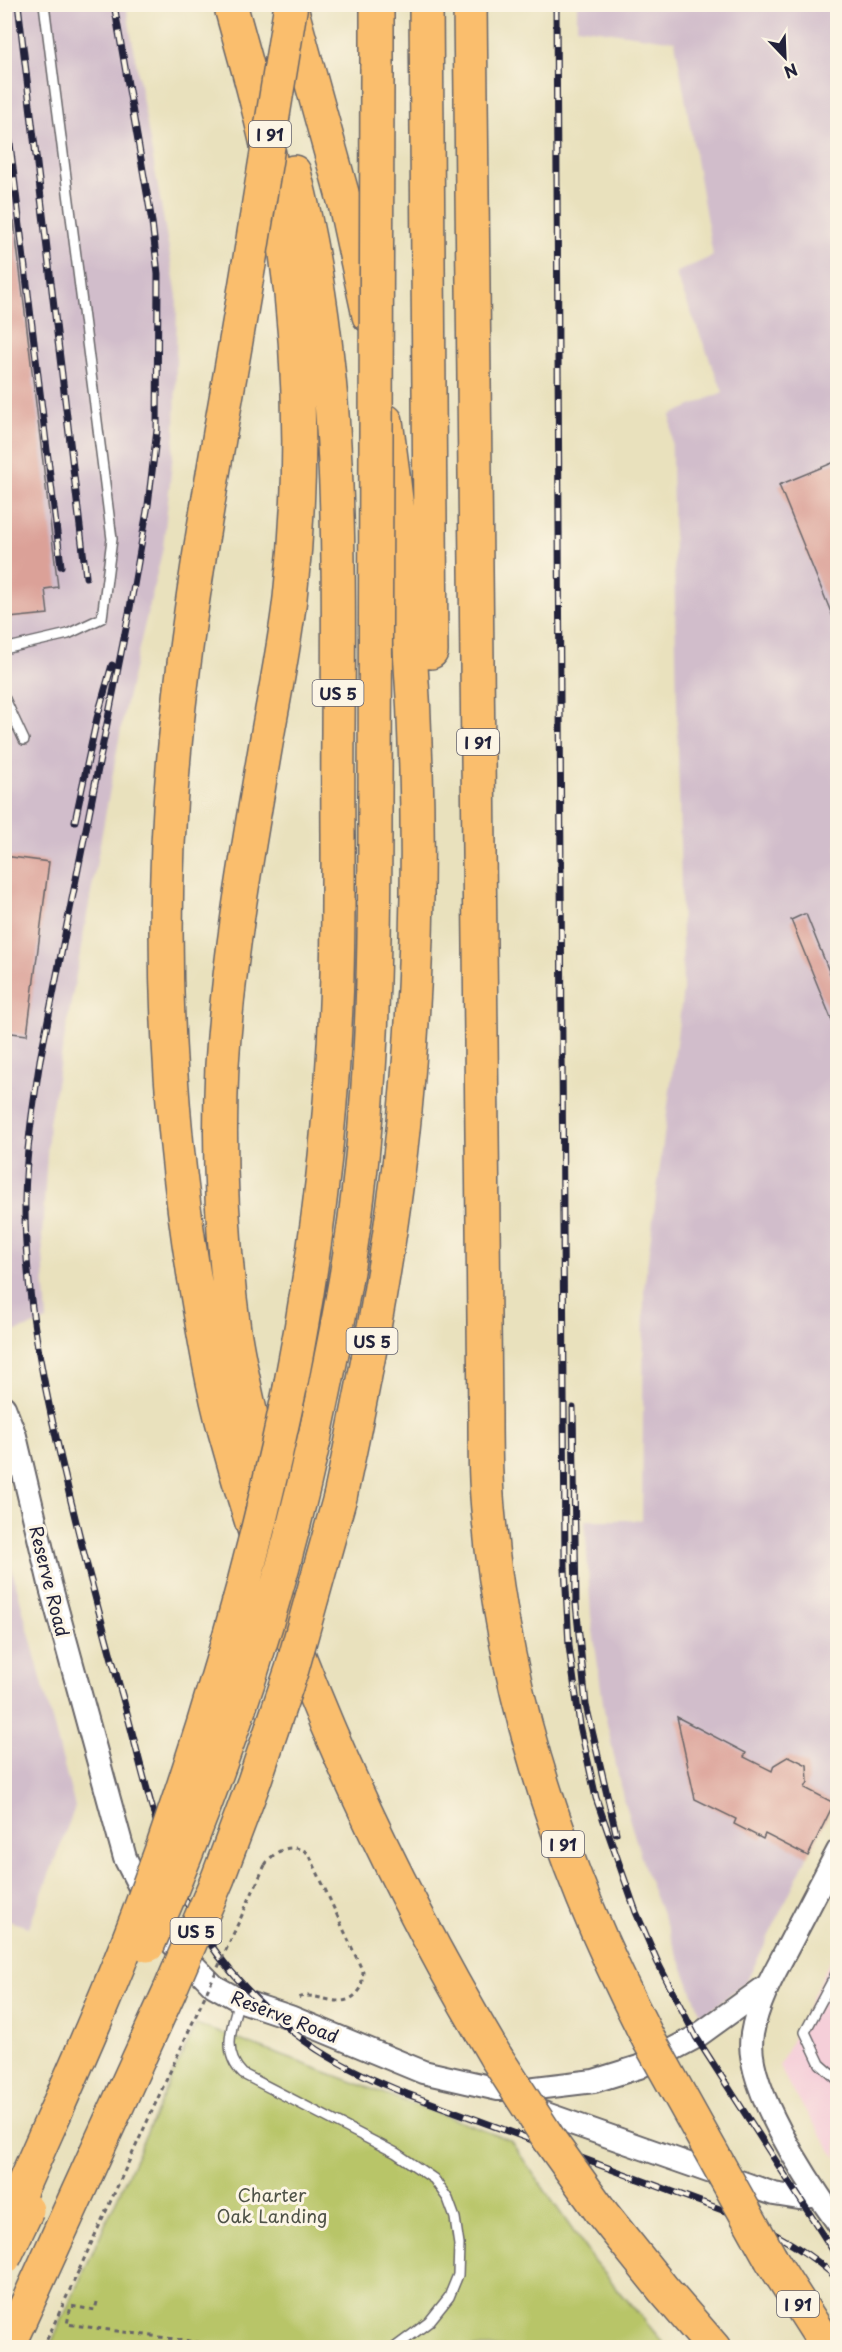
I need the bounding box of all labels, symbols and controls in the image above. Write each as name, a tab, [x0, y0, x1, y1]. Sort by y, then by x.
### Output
north arrow	[755, 27, 815, 87]
text: N	[781, 58, 802, 85]
road number: I 91	[249, 121, 291, 147]
road number: US 5	[312, 680, 364, 706]
road number: I 91	[457, 729, 499, 755]
road number: US 5	[346, 1328, 398, 1354]
street label: Reserve Road	[23, 1523, 77, 1639]
road number: I 91	[542, 1831, 584, 1857]
road number: US 5	[170, 1918, 222, 1944]
street label: Reserve Road	[227, 1983, 343, 2049]
park label: Charter Oak Landing	[217, 2181, 327, 2229]
road number: I 91	[777, 2291, 819, 2317]

